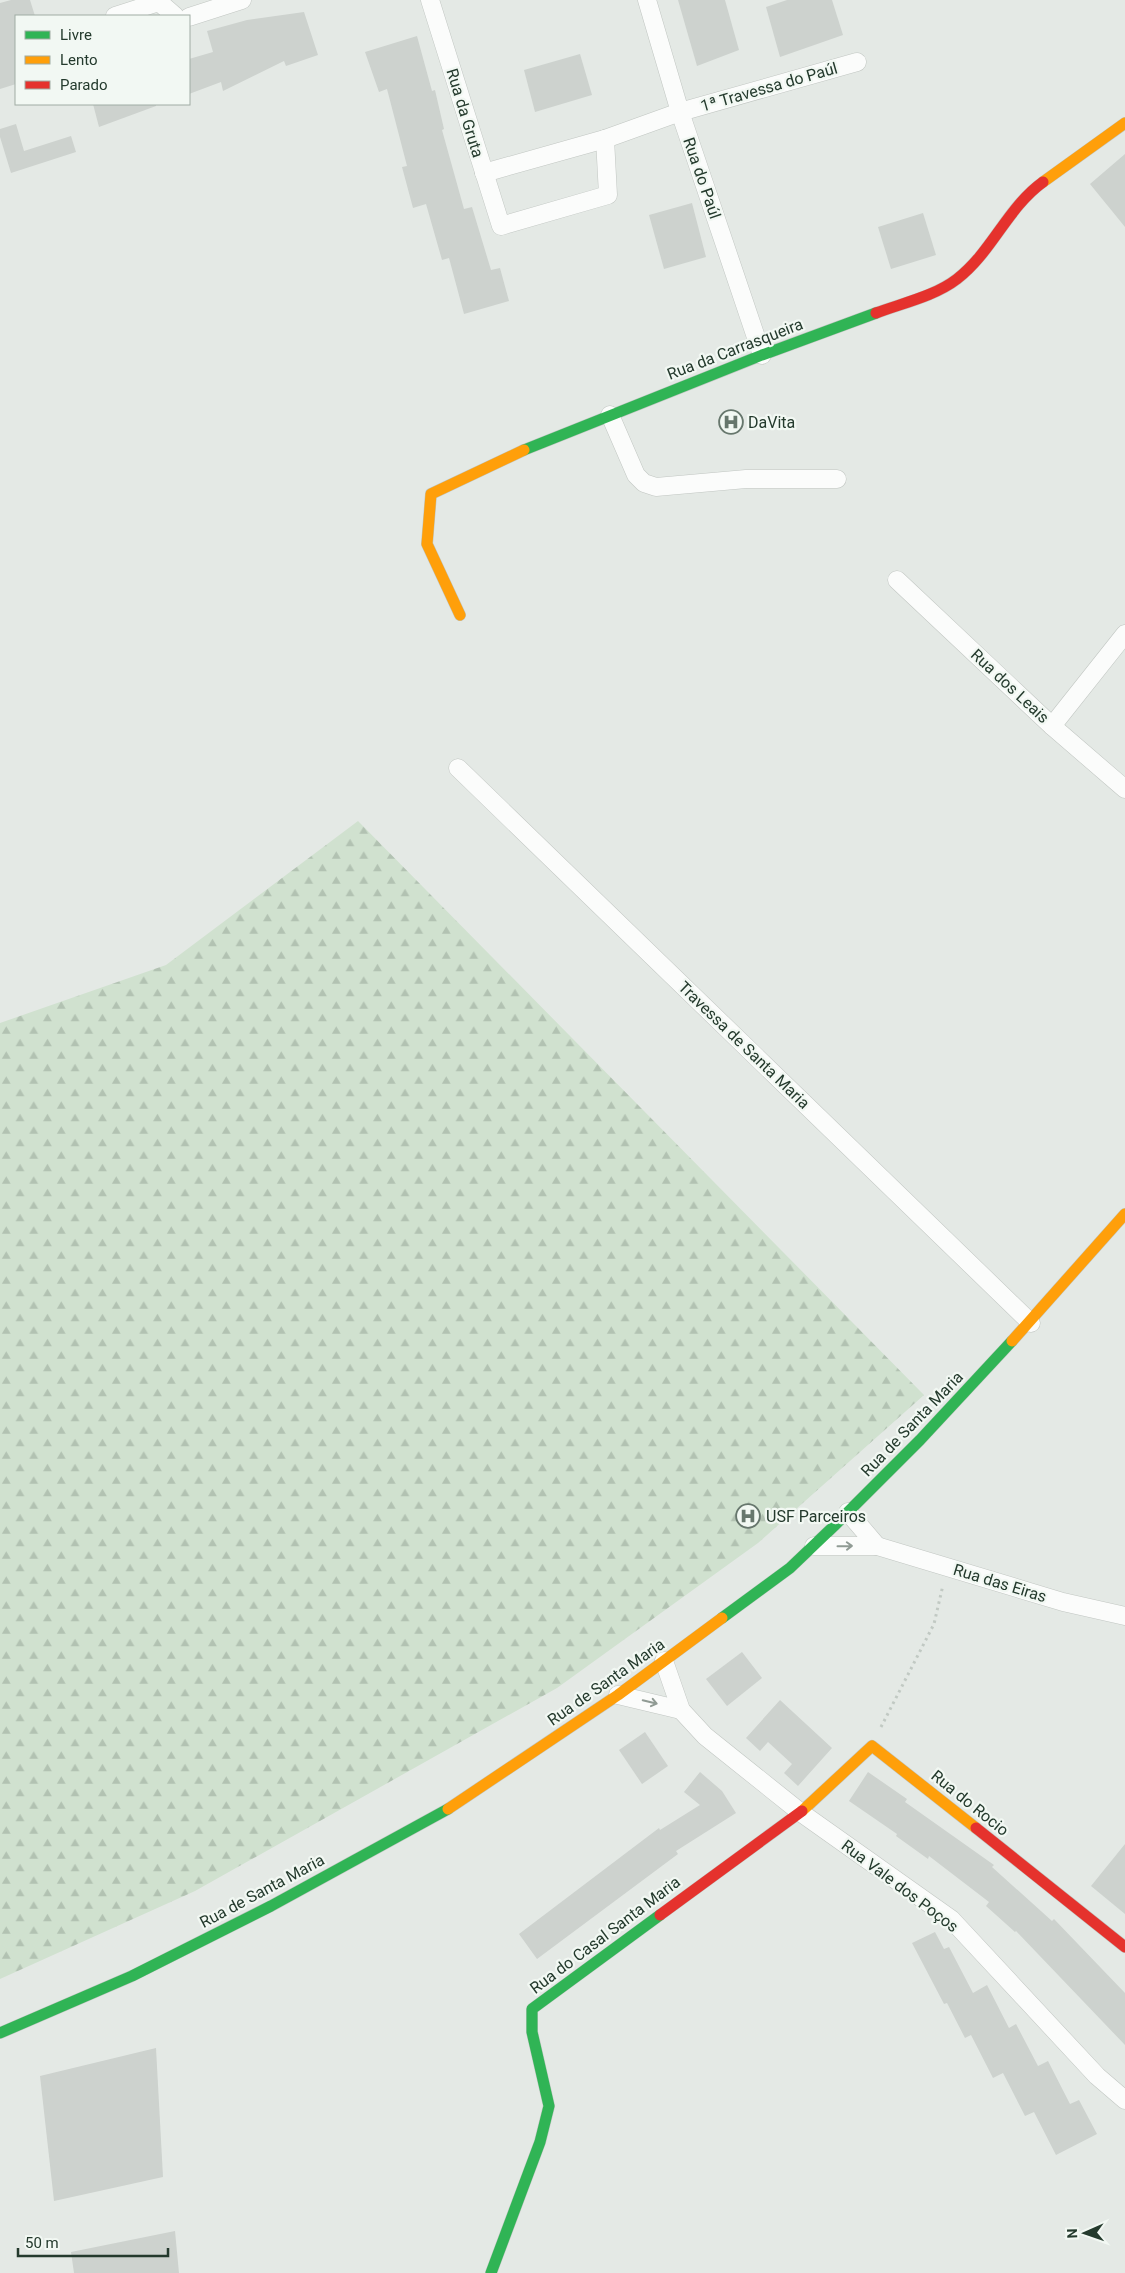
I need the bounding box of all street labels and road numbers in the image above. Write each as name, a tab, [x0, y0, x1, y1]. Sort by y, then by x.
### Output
street label: 1ª Travessa do Paúl	[698, 58, 840, 116]
street label: Rua da Gruta	[442, 66, 488, 160]
street label: Rua do Paúl	[679, 135, 725, 221]
street label: Rua da Carrasqueira	[664, 314, 806, 384]
street label: Rua dos Leais	[967, 645, 1053, 727]
street label: Travessa de Santa Maria	[674, 977, 814, 1113]
street label: Rua de Santa Maria	[857, 1368, 967, 1480]
street label: Rua das Eiras	[951, 1560, 1049, 1606]
street label: Rua de Santa Maria	[544, 1635, 668, 1729]
street label: Rua do Rocio	[928, 1766, 1012, 1840]
street label: Rua Vale dos Poços	[838, 1836, 962, 1936]
street label: Rua de Santa Maria	[196, 1850, 328, 1932]
street label: Rua do Casal Santa Maria	[526, 1872, 684, 1998]

